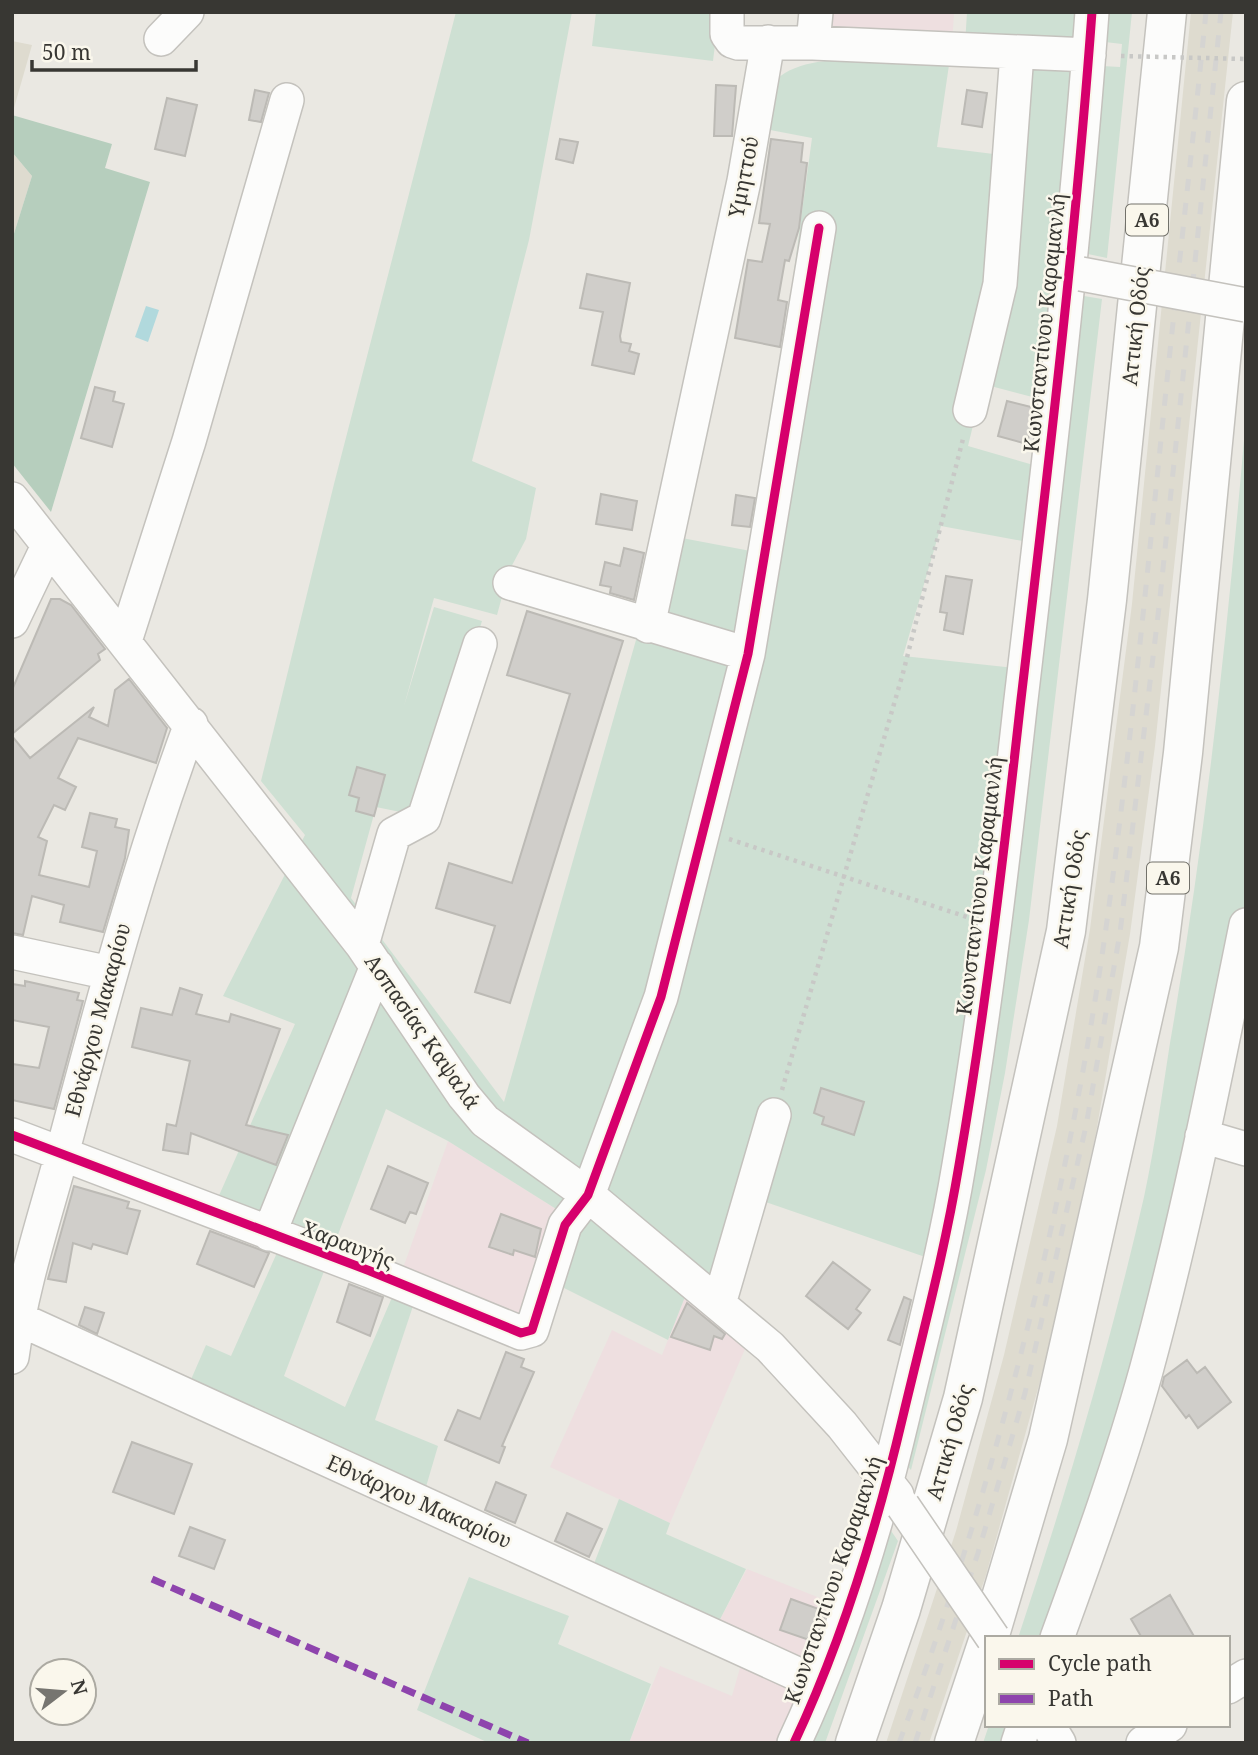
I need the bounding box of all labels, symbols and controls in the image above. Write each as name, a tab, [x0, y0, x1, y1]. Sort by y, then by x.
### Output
scale bar	[32, 28, 196, 72]
text: 50 m	[42, 38, 91, 66]
street label: Υμηττού	[721, 134, 765, 221]
street label: Κωνσταντίνου Καραμανλή	[1016, 192, 1072, 454]
road number: Α6	[1126, 204, 1168, 235]
street label: Αττική Οδός	[1115, 265, 1155, 387]
street label: Κωνσταντίνου Καραμανλή	[949, 755, 1009, 1017]
street label: Αττική Οδός	[1046, 828, 1092, 950]
road number: Α6	[1147, 862, 1189, 894]
street label: Εθνάρχου Μακαρίου	[58, 920, 136, 1120]
street label: Ασπασίας Καψαλά	[359, 948, 487, 1115]
street label: Χαραυγής	[298, 1214, 399, 1275]
street label: Αττική Οδός	[919, 1380, 979, 1503]
street label: Εθνάρχου Μακαρίου	[323, 1448, 516, 1554]
street label: Κωνσταντίνου Καραμανλή	[777, 1452, 889, 1707]
legend	[985, 1636, 1230, 1727]
text: Cycle path	[1048, 1649, 1152, 1677]
north arrow	[28, 1657, 98, 1727]
text: N	[65, 1677, 94, 1698]
text: Path	[1048, 1684, 1093, 1712]

